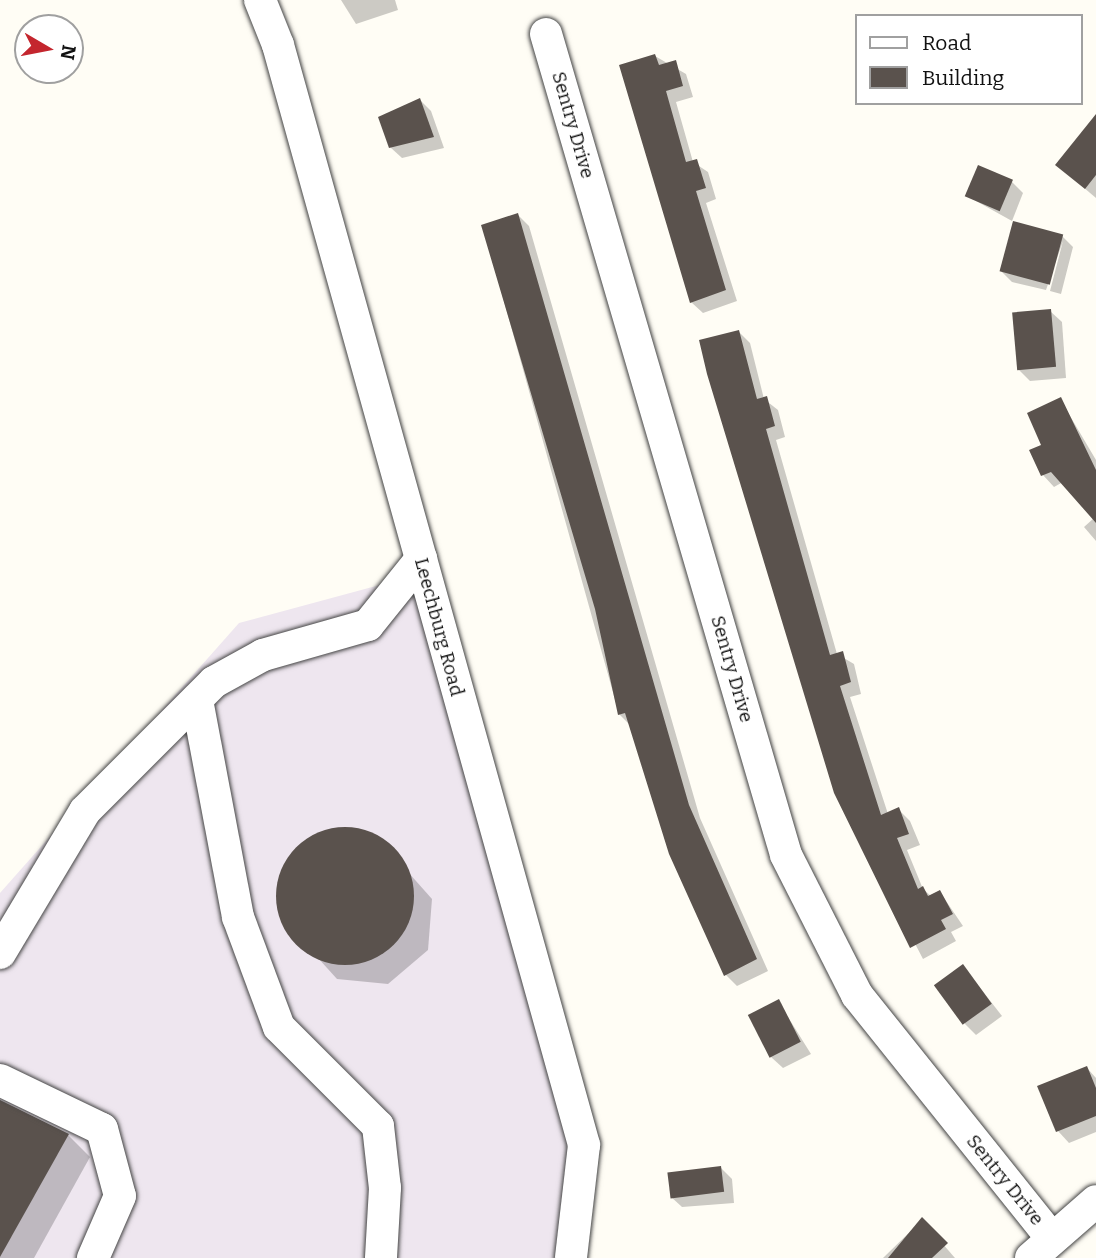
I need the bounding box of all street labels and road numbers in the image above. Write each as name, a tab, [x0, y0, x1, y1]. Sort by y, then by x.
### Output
street label: Sentry Drive	[547, 69, 599, 181]
street label: Leechburg Road	[410, 555, 468, 699]
street label: Sentry Drive	[706, 613, 758, 725]
street label: Sentry Drive	[962, 1130, 1048, 1230]

